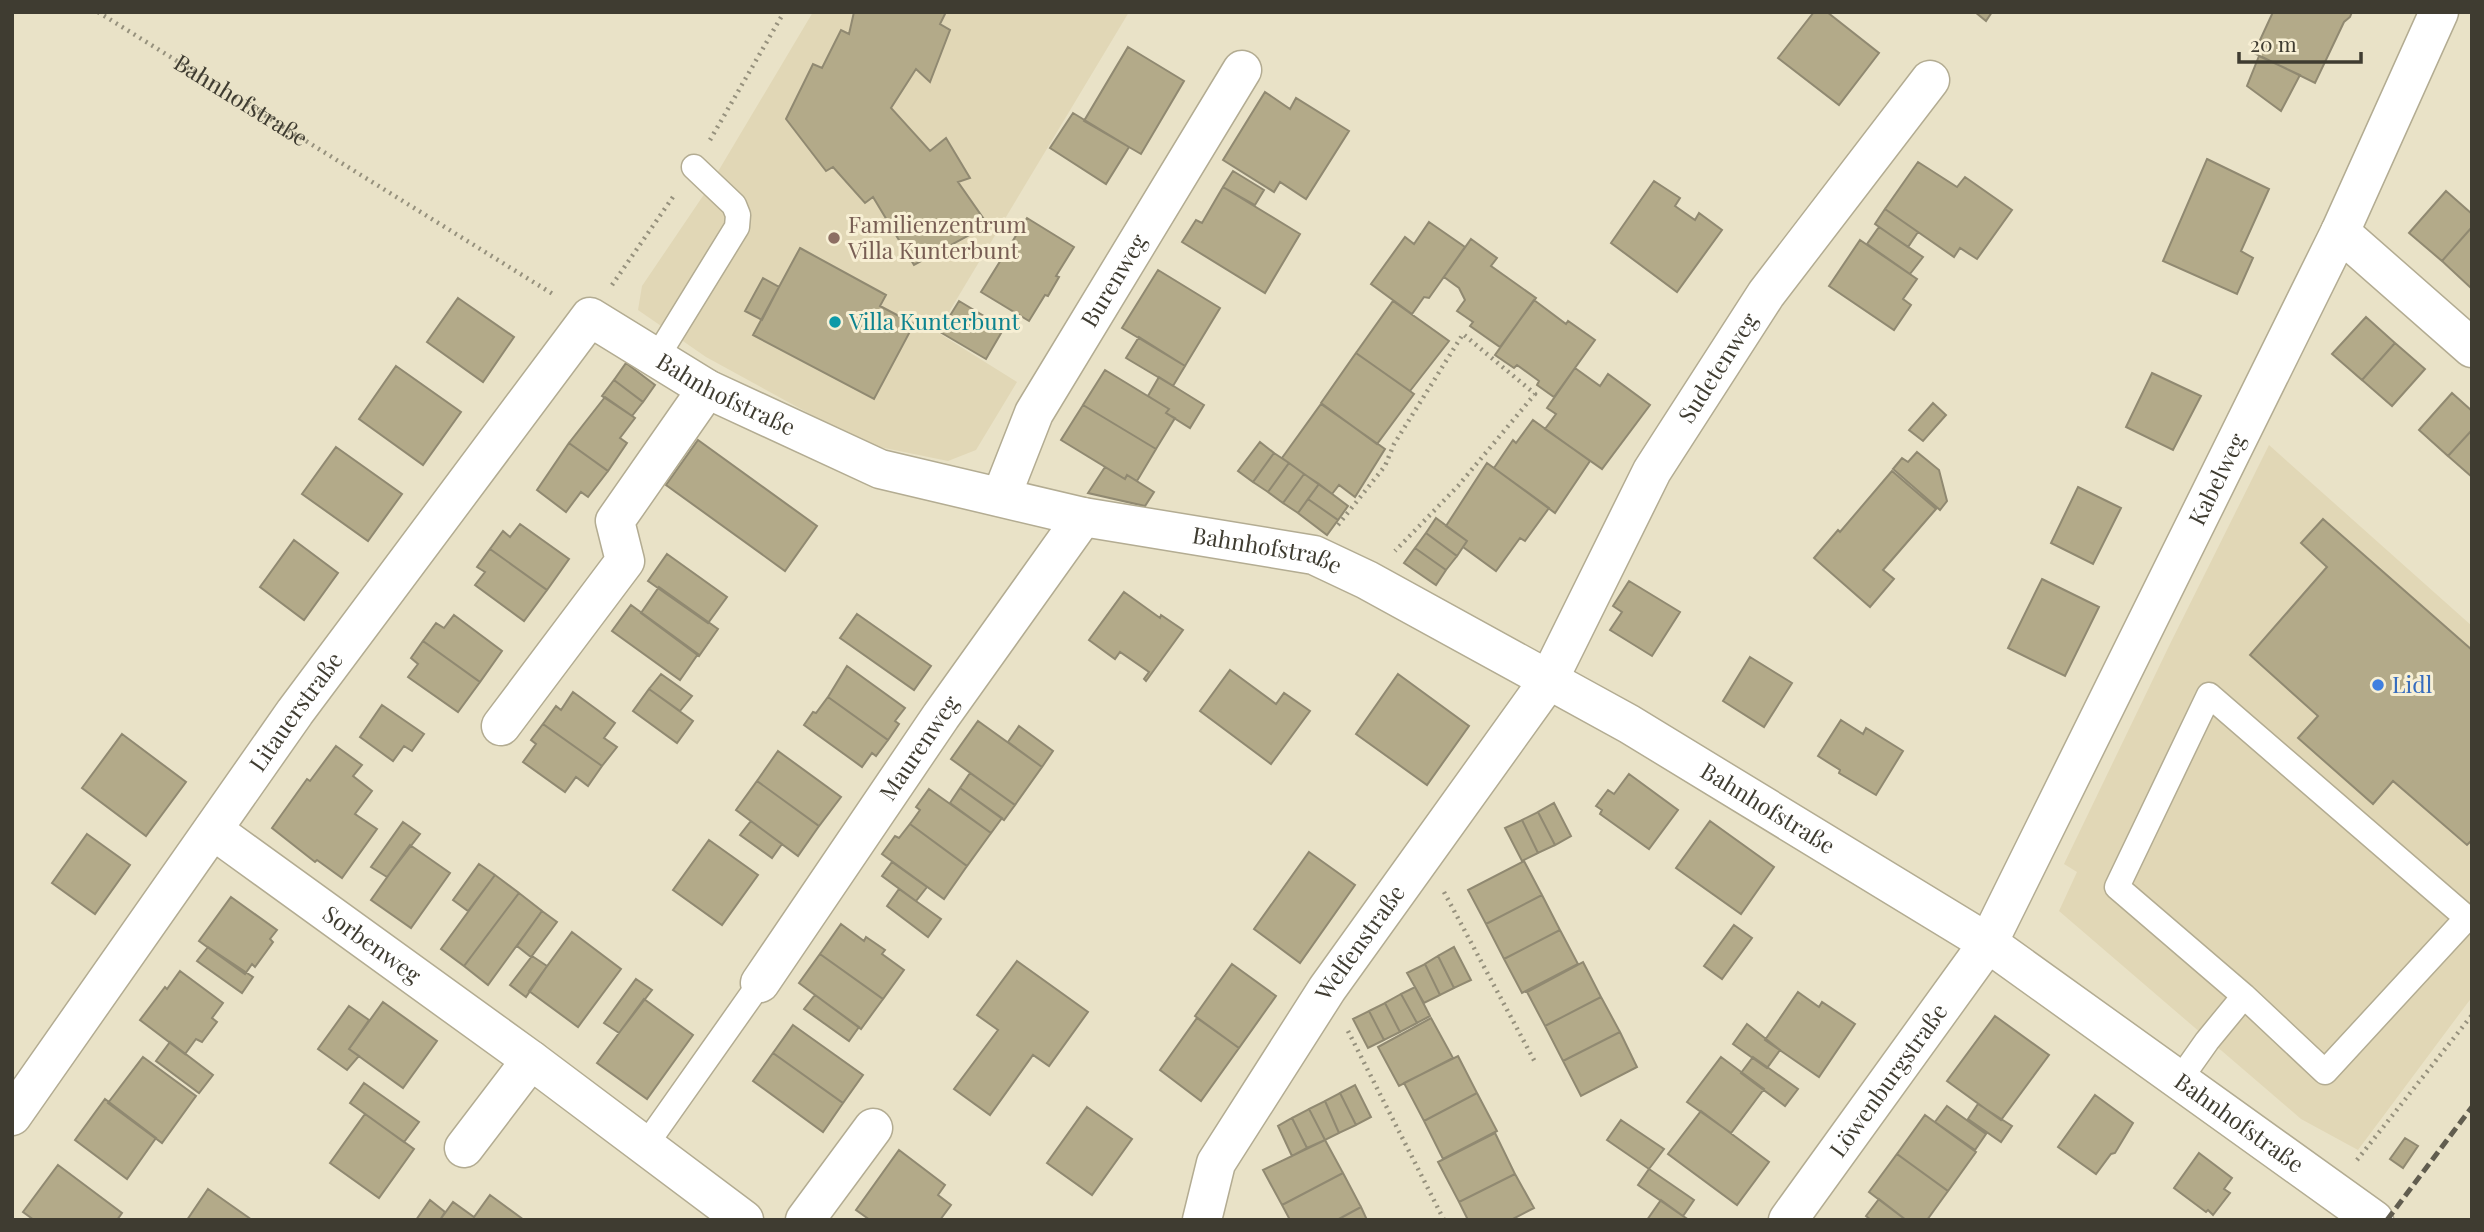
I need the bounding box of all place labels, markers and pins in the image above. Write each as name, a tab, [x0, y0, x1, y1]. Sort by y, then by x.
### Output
place label: Familienzentrum Villa Kunterbunt	[847, 208, 1027, 265]
marker: Familienzentrum Villa Kunterbunt	[826, 230, 842, 246]
place label: Villa Kunterbunt	[848, 305, 1020, 336]
marker: Villa Kunterbunt	[827, 314, 843, 330]
place label: Lidl	[2392, 668, 2433, 699]
marker: Lidl	[2370, 677, 2386, 693]

